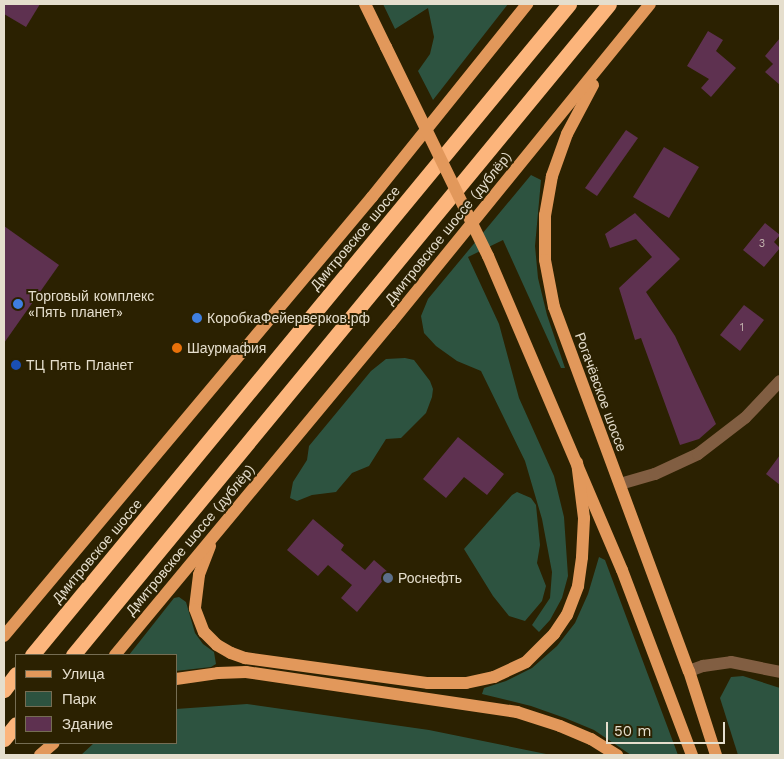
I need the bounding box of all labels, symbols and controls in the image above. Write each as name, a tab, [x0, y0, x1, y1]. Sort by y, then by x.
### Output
street label: Дмитровское шоссе (дублёр)	[381, 148, 515, 308]
street label: Дмитровское шоссе	[307, 183, 403, 293]
house number: 3	[759, 237, 765, 251]
place label: Торговый комплекс «Пять планет»	[28, 288, 154, 321]
marker: Торговый комплекс «Пять планет»	[12, 298, 24, 310]
place label: КоробкаФейерверков.рф	[207, 310, 370, 326]
marker: КоробкаФейерверков.рф	[191, 312, 203, 324]
house number: 1	[740, 321, 744, 335]
street label: Рогачёвское шоссе	[572, 330, 630, 454]
place label: Шаурмафия	[187, 340, 266, 356]
marker: Шаурмафия	[171, 342, 183, 354]
place label: ТЦ Пять Планет	[26, 357, 133, 373]
marker: ТЦ Пять Планет	[10, 359, 22, 371]
street label: Дмитровское шоссе (дублёр)	[122, 461, 258, 619]
street label: Дмитровское шоссе	[49, 496, 145, 606]
place label: Роснефть	[398, 570, 462, 586]
marker: Роснефть	[382, 572, 394, 584]
legend	[15, 654, 178, 744]
text: Улица	[62, 665, 105, 683]
text: Парк	[62, 690, 96, 708]
scale bar	[609, 712, 728, 744]
text: Здание	[62, 715, 113, 733]
text: 50 m	[614, 722, 651, 740]

